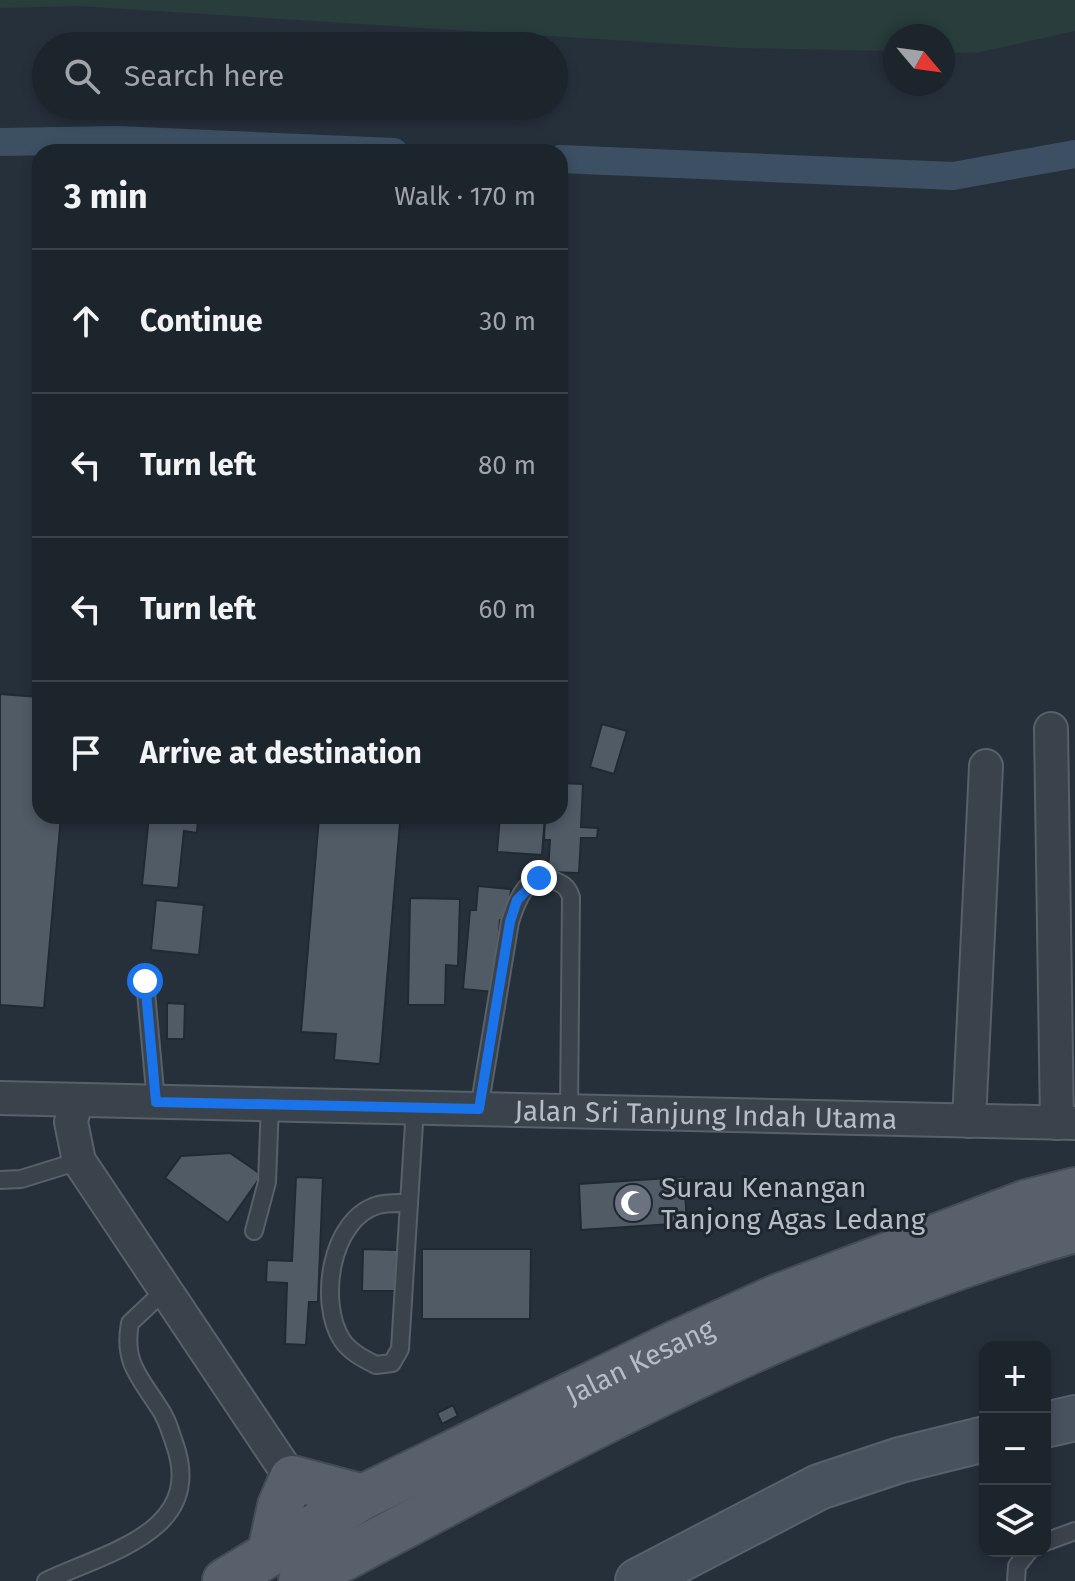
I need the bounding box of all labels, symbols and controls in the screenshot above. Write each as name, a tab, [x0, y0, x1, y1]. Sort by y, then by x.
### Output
north arrow	[883, 24, 955, 96]
search box	[32, 32, 568, 120]
icon: search	[60, 54, 104, 98]
text: Search here	[124, 58, 284, 94]
text: 3 min	[64, 176, 148, 217]
text: Walk · 170 m	[394, 181, 536, 212]
icon: ahead	[64, 299, 108, 343]
text: Continue	[140, 303, 263, 339]
text: 30 m	[479, 306, 536, 337]
icon: left	[64, 443, 108, 487]
text: Turn left	[140, 447, 256, 483]
text: 80 m	[478, 450, 536, 481]
icon: left	[64, 587, 108, 631]
text: Turn left	[140, 591, 256, 627]
text: 60 m	[478, 594, 536, 625]
icon: arrive	[64, 731, 108, 775]
text: Arrive at destination	[140, 735, 422, 771]
route end	[521, 860, 557, 896]
route start	[127, 963, 163, 999]
street label: Jalan Sri Tanjung Indah Utama	[514, 1094, 898, 1136]
place label: Surau Kenangan Tanjong Agas Ledang	[661, 1171, 926, 1236]
mosque icon: Surau Kenangan Tanjong Agas Ledang	[612, 1182, 654, 1224]
street label: Jalan Kesang	[560, 1312, 720, 1412]
map controls	[979, 1341, 1051, 1557]
button: +	[979, 1341, 1051, 1413]
button: −	[979, 1413, 1051, 1485]
button: layers	[979, 1485, 1051, 1557]

